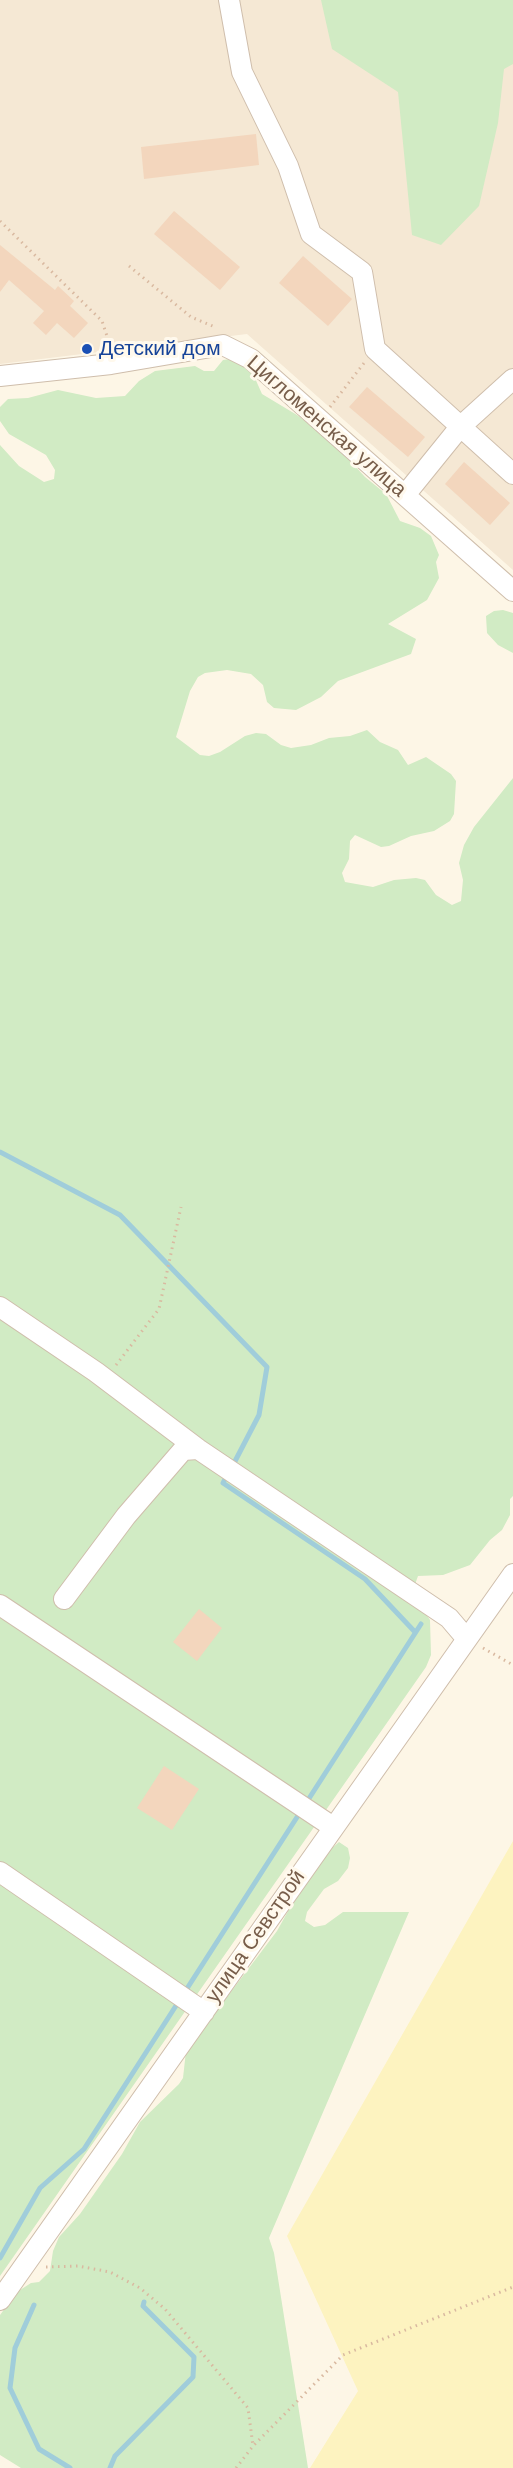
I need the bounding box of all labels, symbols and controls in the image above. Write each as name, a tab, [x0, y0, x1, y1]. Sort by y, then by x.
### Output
place label: Детский дом	[99, 336, 221, 362]
marker: Детский дом	[80, 342, 94, 356]
street label: Цигломенская улица	[241, 351, 411, 503]
street label: улица Севстрой	[201, 1866, 311, 2008]

